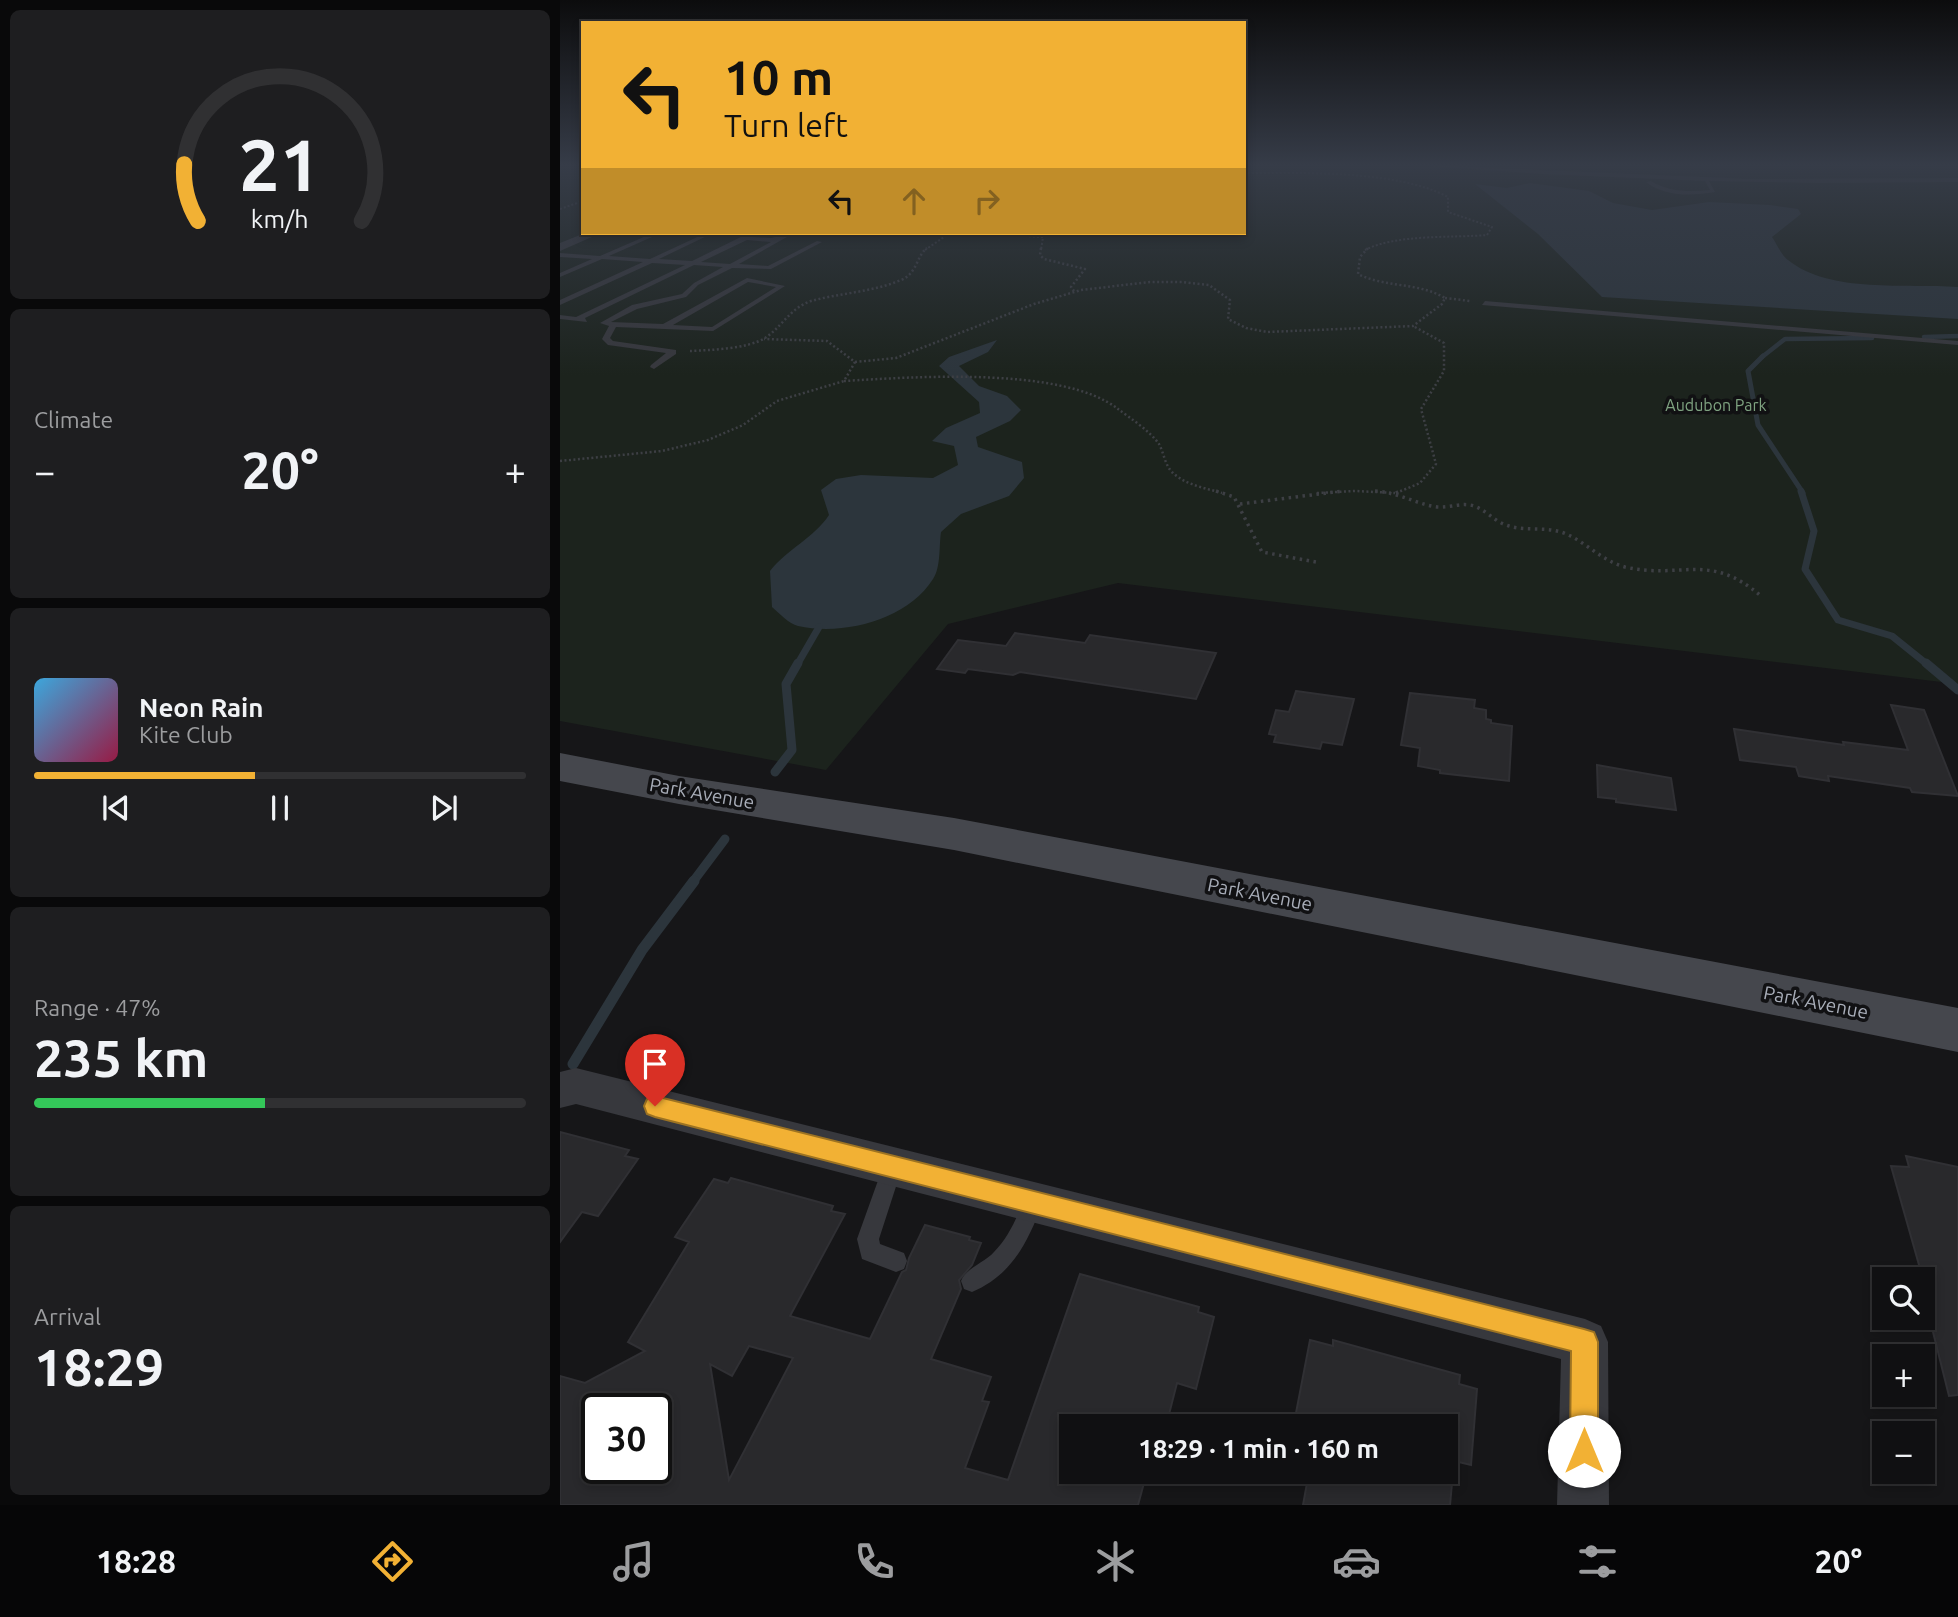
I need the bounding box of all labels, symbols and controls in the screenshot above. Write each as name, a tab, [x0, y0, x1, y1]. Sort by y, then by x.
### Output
icon: left	[609, 49, 700, 140]
text: 10 m	[724, 49, 833, 104]
text: Turn left	[724, 107, 848, 143]
text: 21	[239, 123, 321, 205]
icon: left	[822, 182, 860, 220]
icon: ahead	[895, 182, 933, 220]
icon: right	[968, 182, 1006, 220]
text: km/h	[251, 204, 309, 232]
park label: Audubon Park	[1665, 396, 1767, 414]
text: Climate	[34, 407, 113, 432]
text: 20°	[241, 441, 319, 499]
text: −	[34, 450, 55, 492]
text: +	[505, 450, 526, 492]
text: Neon Rain	[139, 693, 264, 722]
text: Kite Club	[139, 722, 233, 747]
street label: Park Avenue	[648, 773, 756, 813]
icon: previous	[97, 789, 135, 827]
icon: pause	[261, 789, 299, 827]
icon: next	[425, 789, 463, 827]
street label: Park Avenue	[1206, 873, 1314, 915]
street label: Park Avenue	[1762, 981, 1870, 1023]
text: Range · 47%	[34, 995, 161, 1020]
text: 235 km	[34, 1029, 208, 1087]
pin	[625, 1034, 685, 1106]
icon: arrive	[636, 1045, 674, 1083]
map controls	[1872, 1267, 1935, 1484]
button: search	[1872, 1267, 1935, 1330]
text: Arrival	[34, 1304, 101, 1329]
text: 18:29	[34, 1338, 164, 1396]
button: +	[1872, 1344, 1935, 1407]
speed limit sign: 30	[581, 1393, 672, 1484]
position arrow	[1547, 1414, 1621, 1488]
button: −	[1872, 1421, 1935, 1484]
text: 18:29 · 1 min · 160 m	[1138, 1434, 1379, 1463]
icon: directions	[368, 1537, 417, 1586]
icon: music	[609, 1537, 658, 1586]
icon: phone	[850, 1537, 899, 1586]
icon: climate	[1091, 1537, 1140, 1586]
icon: car	[1332, 1537, 1381, 1586]
icon: filters	[1573, 1537, 1622, 1586]
text: 18:28	[96, 1543, 176, 1579]
text: 20°	[1815, 1543, 1862, 1579]

